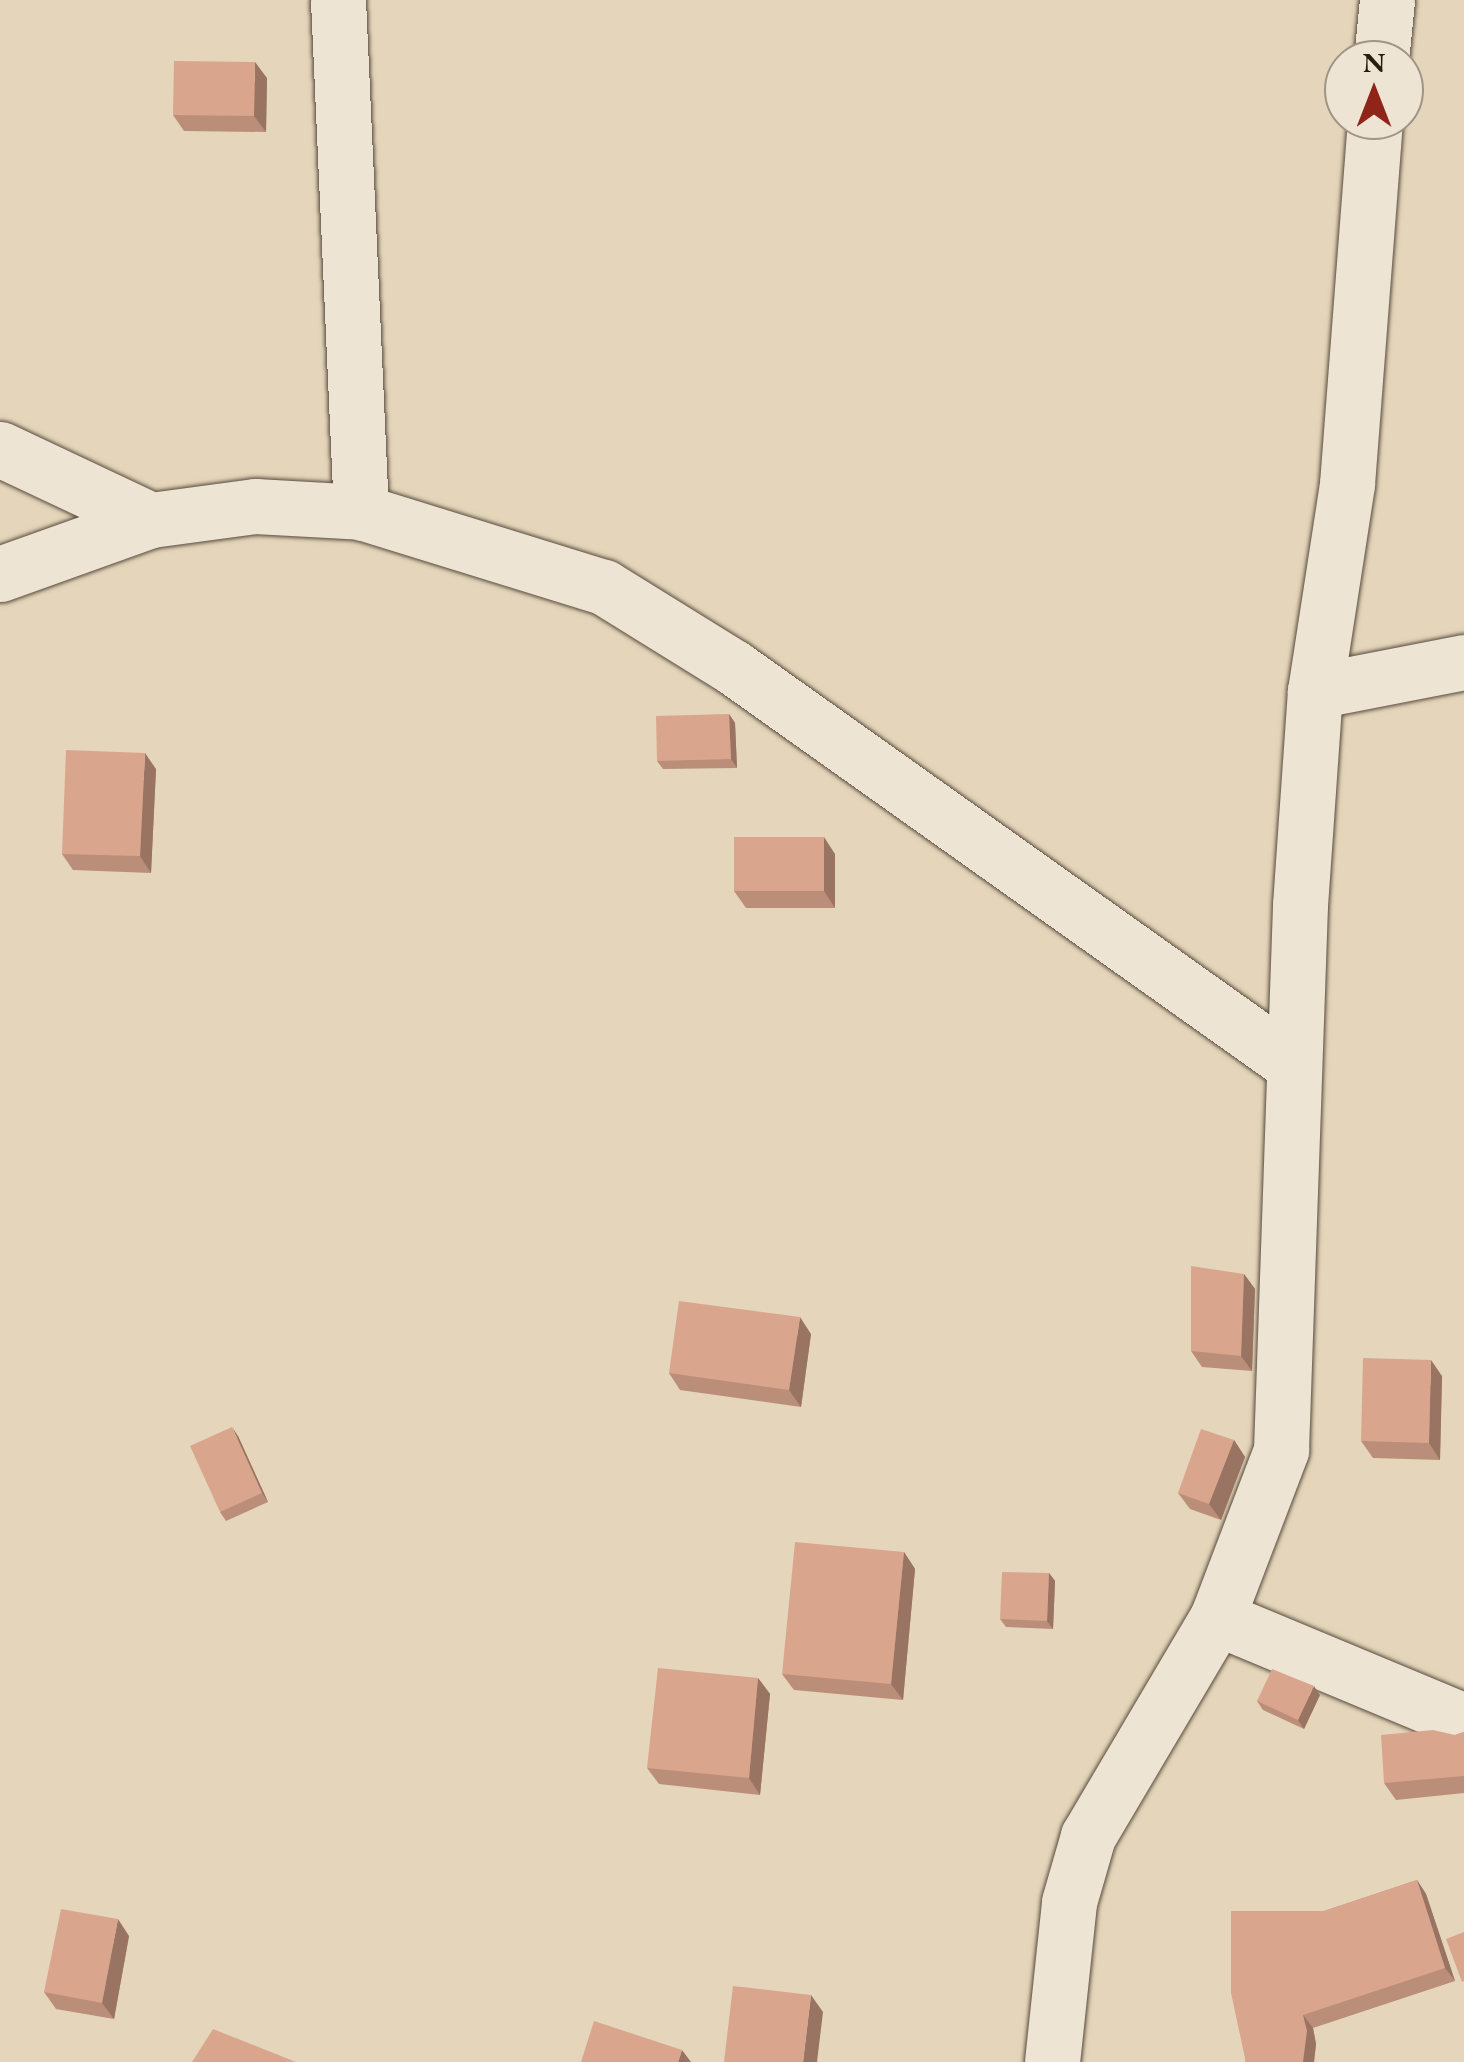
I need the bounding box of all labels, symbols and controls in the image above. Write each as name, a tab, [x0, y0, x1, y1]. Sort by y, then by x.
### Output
north arrow	[1324, 40, 1424, 140]
text: N	[1363, 44, 1385, 80]

